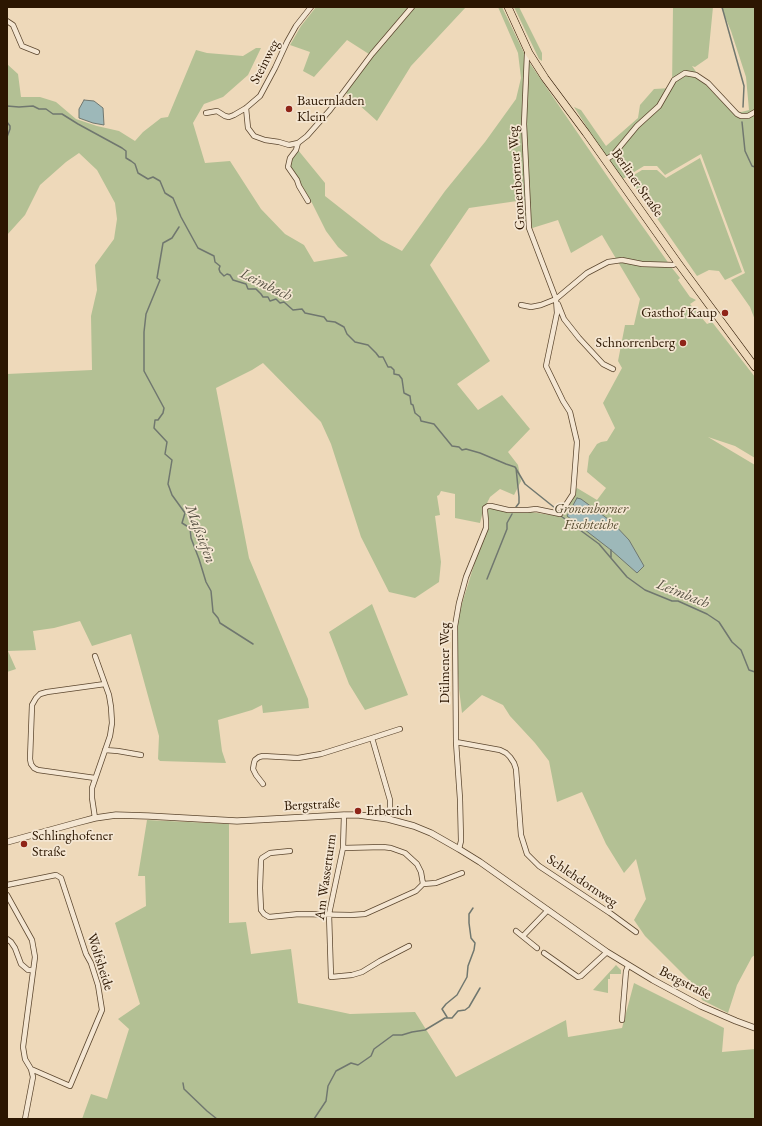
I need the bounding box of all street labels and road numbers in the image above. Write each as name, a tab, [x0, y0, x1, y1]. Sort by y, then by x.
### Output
street label: Steinweg	[247, 37, 283, 87]
street label: Gronenborner Weg	[505, 125, 529, 231]
street label: Berliner Straße	[607, 146, 667, 220]
street label: Dülmener Weg	[437, 623, 453, 703]
street label: Bergstraße	[284, 795, 340, 815]
street label: Am Wasserturm	[312, 833, 340, 921]
street label: Schlehdornweg	[543, 851, 621, 911]
street label: Wolfsheide	[83, 931, 117, 993]
street label: Bergstraße	[656, 963, 714, 1003]

